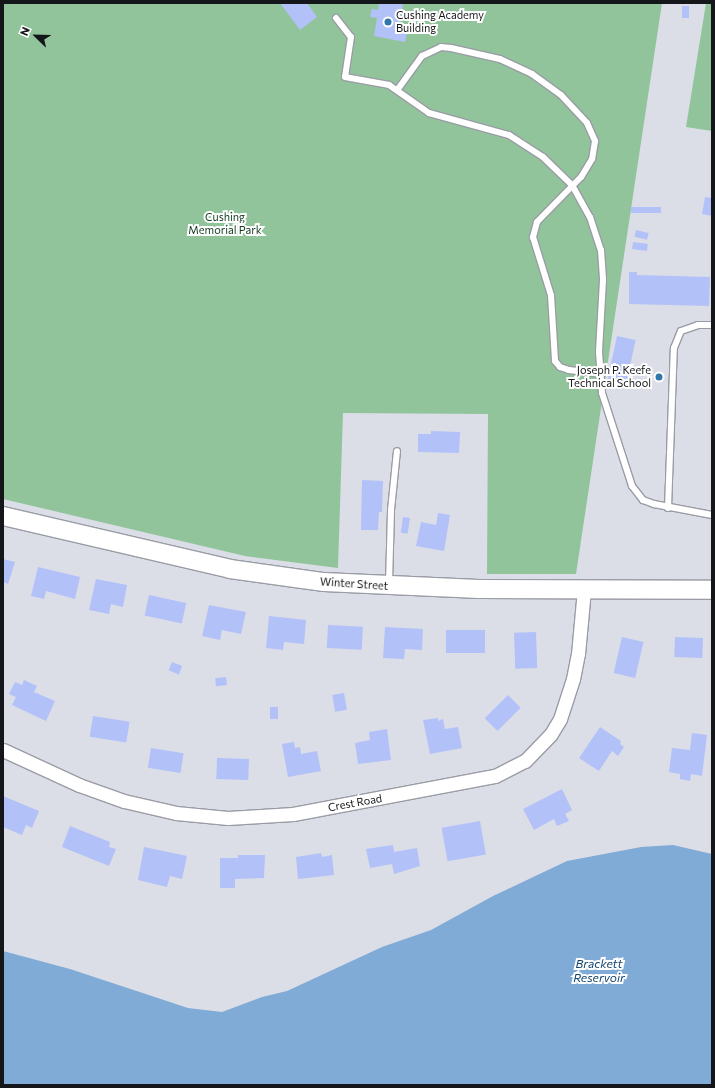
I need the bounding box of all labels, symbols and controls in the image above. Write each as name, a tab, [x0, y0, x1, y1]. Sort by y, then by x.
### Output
place label: Cushing Academy Building	[396, 9, 484, 35]
north arrow	[16, 16, 56, 56]
marker: Cushing Academy Building	[383, 17, 393, 27]
text: N	[17, 25, 32, 37]
park label: Cushing Memorial Park	[188, 211, 262, 237]
place label: Joseph P. Keefe Technical School	[568, 364, 651, 390]
marker: Joseph P. Keefe Technical School	[654, 372, 664, 382]
street label: Winter Street	[320, 575, 388, 593]
street label: Crest Road	[327, 792, 383, 814]
water label: Brackett Reservoir	[573, 957, 625, 985]

